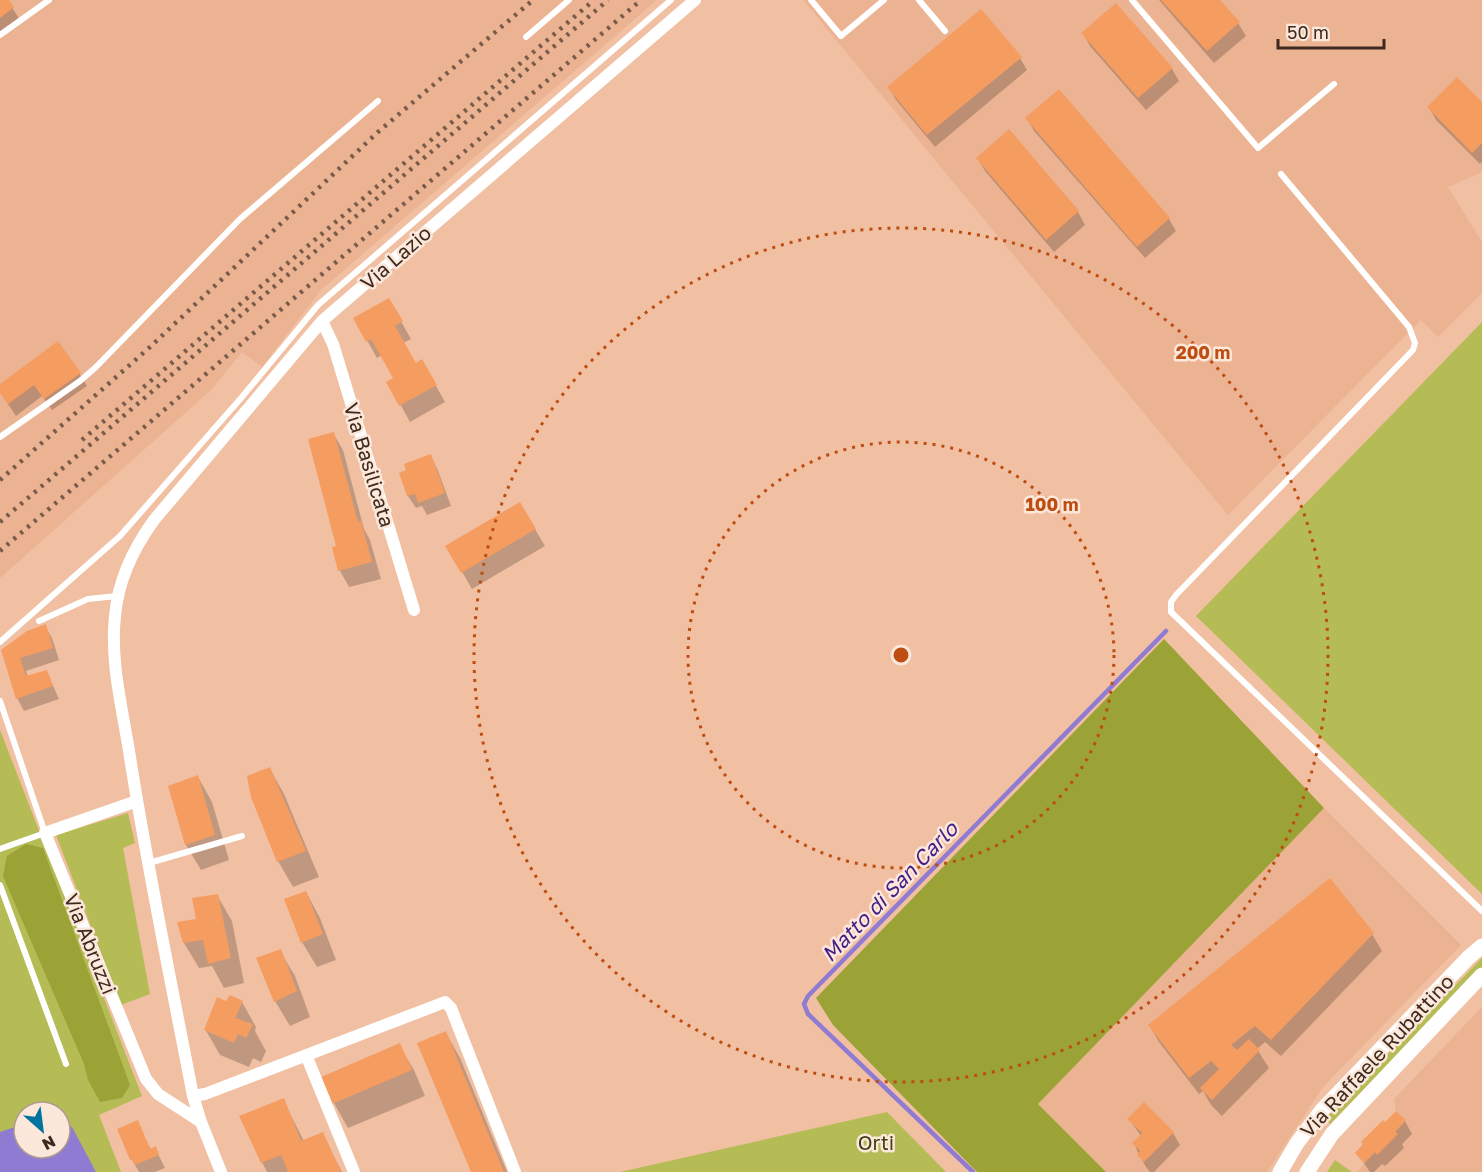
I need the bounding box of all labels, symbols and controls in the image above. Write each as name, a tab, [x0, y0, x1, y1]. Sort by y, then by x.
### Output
scale bar	[1278, 12, 1384, 50]
text: 50 m	[1287, 21, 1329, 43]
street label: Via Lazio	[355, 220, 435, 294]
text: 200 m	[1176, 341, 1230, 363]
street label: Via Basilicata	[340, 400, 400, 530]
text: 100 m	[1026, 493, 1078, 515]
centre of rings	[891, 645, 911, 665]
water label: Matto di San Carlo	[816, 815, 964, 967]
street label: Via Abruzzi	[60, 890, 122, 998]
street label: Via Raffaele Rubattino	[1295, 969, 1458, 1142]
north arrow	[12, 1100, 72, 1160]
park label: Orti	[858, 1130, 894, 1154]
text: N	[39, 1132, 59, 1155]

